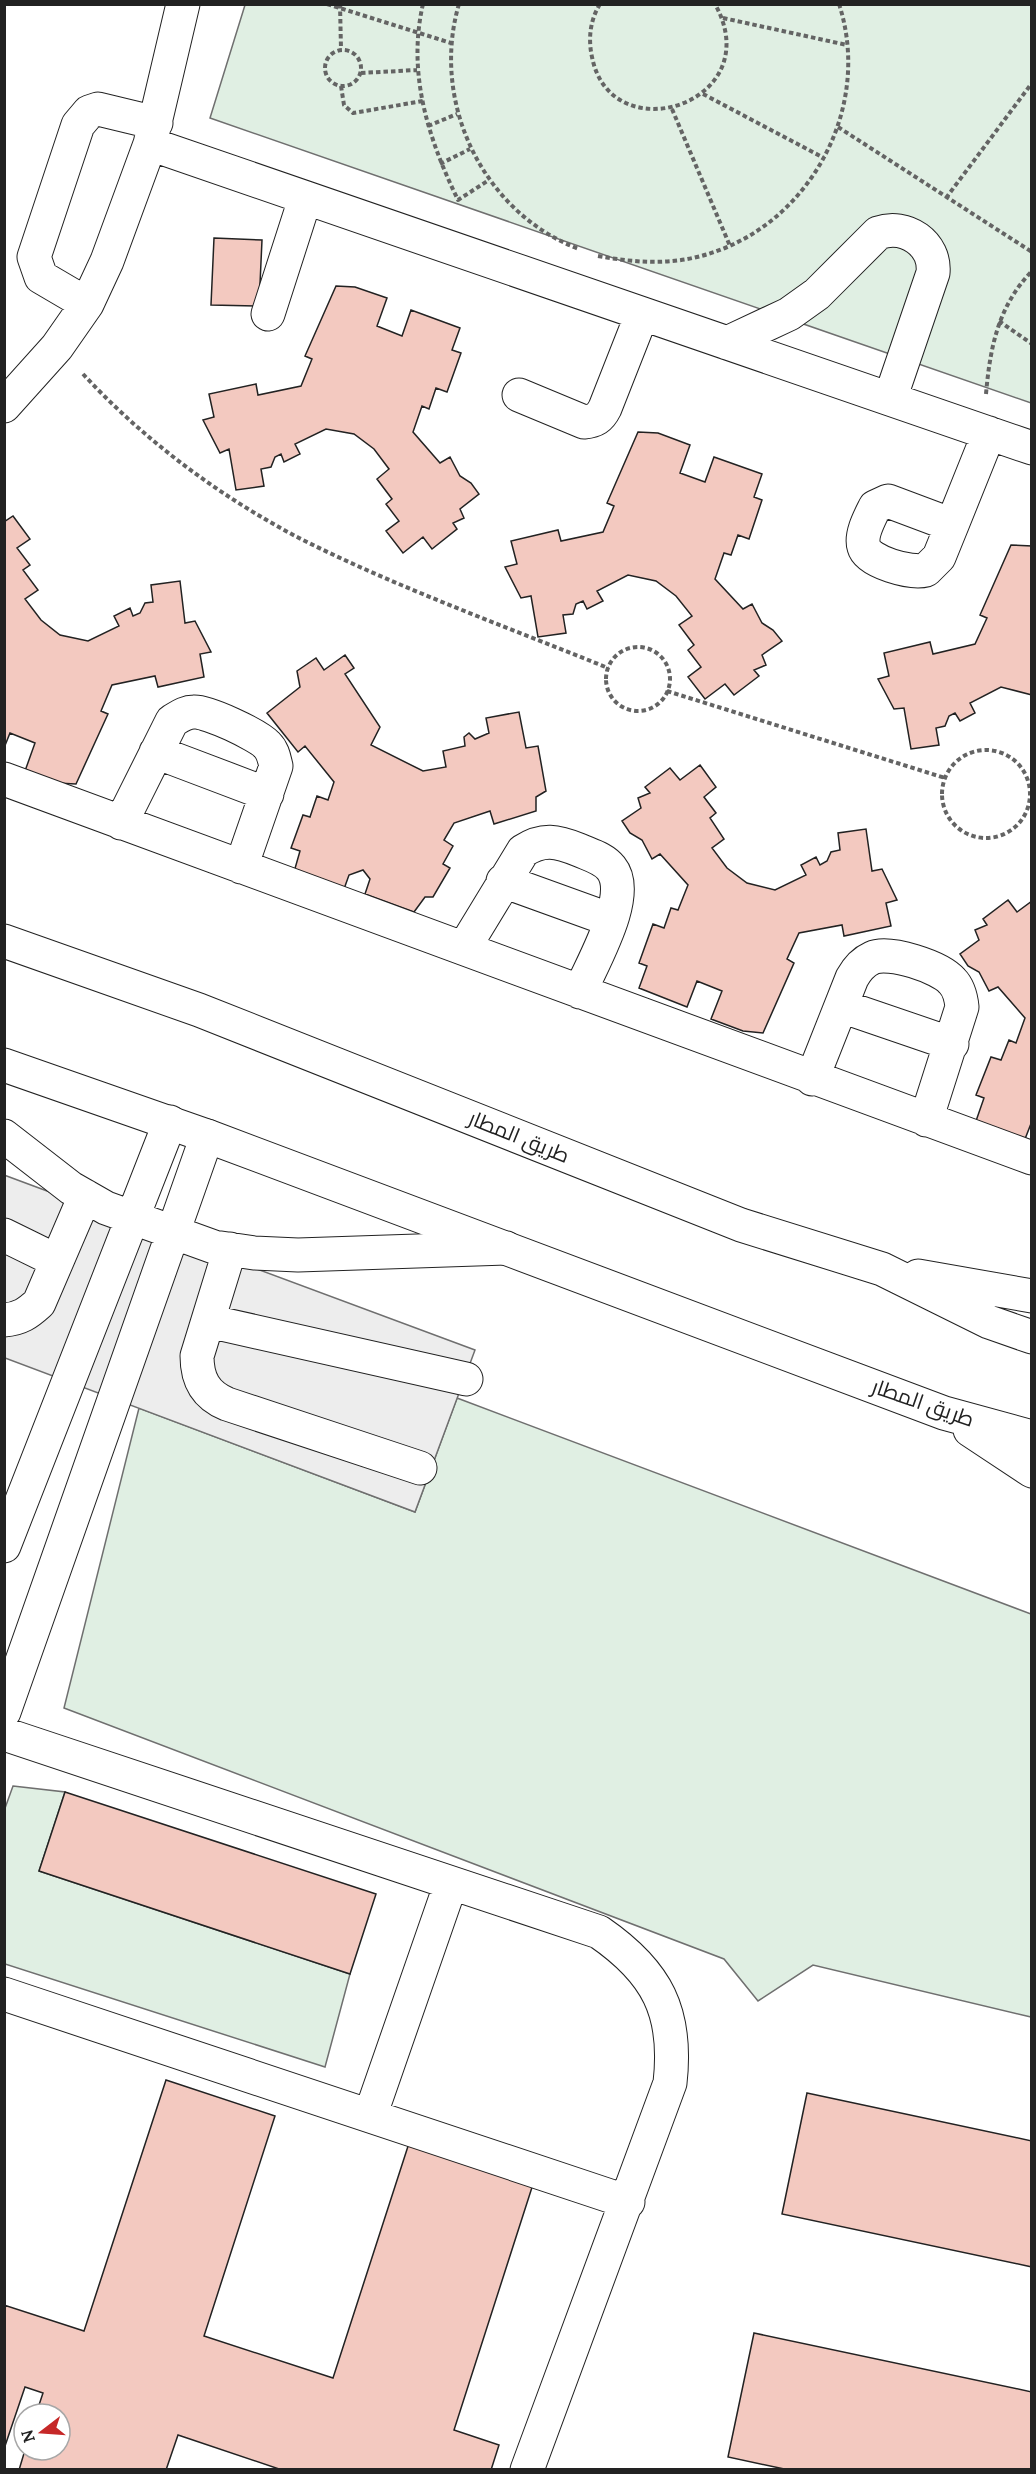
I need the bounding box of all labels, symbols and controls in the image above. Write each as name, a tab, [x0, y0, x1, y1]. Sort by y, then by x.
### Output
street label: طريق المطار	[464, 1104, 574, 1169]
street label: طريق المطار	[867, 1372, 978, 1433]
north arrow	[12, 2402, 72, 2462]
text: N	[16, 2428, 39, 2445]

